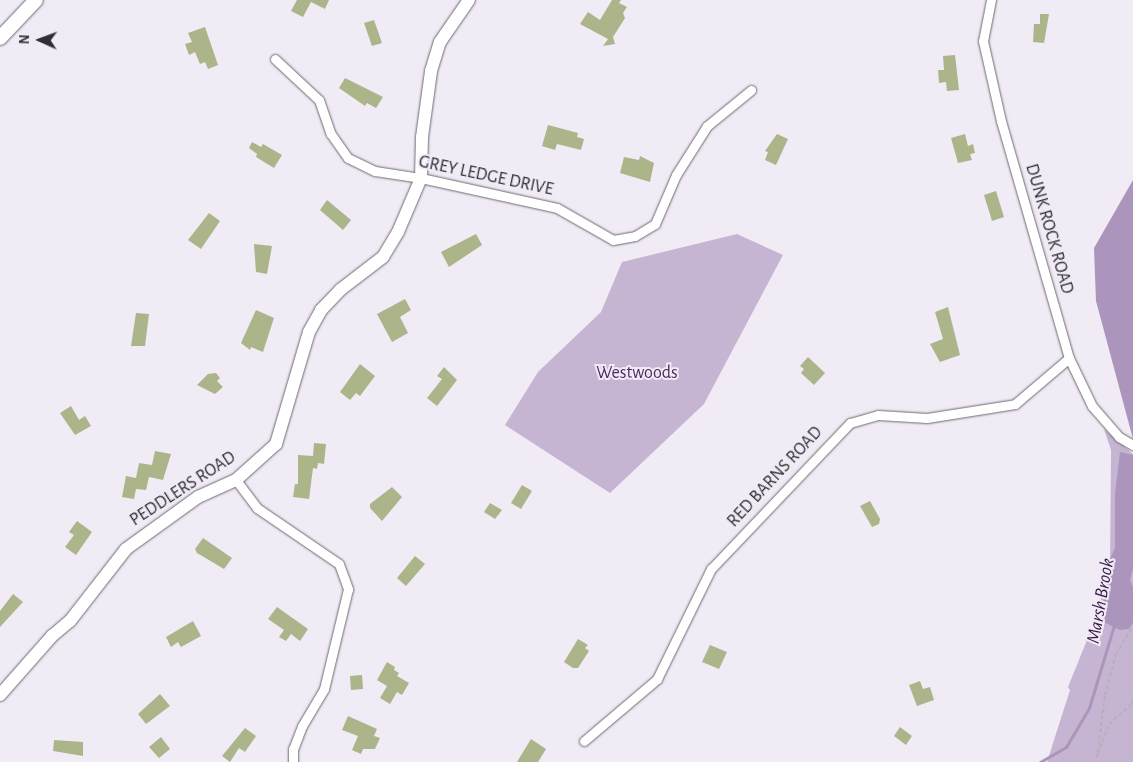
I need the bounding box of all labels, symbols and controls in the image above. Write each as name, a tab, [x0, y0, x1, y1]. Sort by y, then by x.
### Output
north arrow	[15, 15, 65, 65]
text: N	[18, 34, 32, 45]
street label: GREY LEDGE DRIVE	[417, 151, 555, 201]
street label: DUNK ROCK ROAD	[1020, 161, 1078, 297]
park label: Westwoods	[596, 362, 678, 384]
street label: RED BARNS ROAD	[723, 422, 827, 532]
street label: PEDDLERS ROAD	[126, 447, 240, 531]
water label: Marsh Brook	[1082, 557, 1120, 645]

